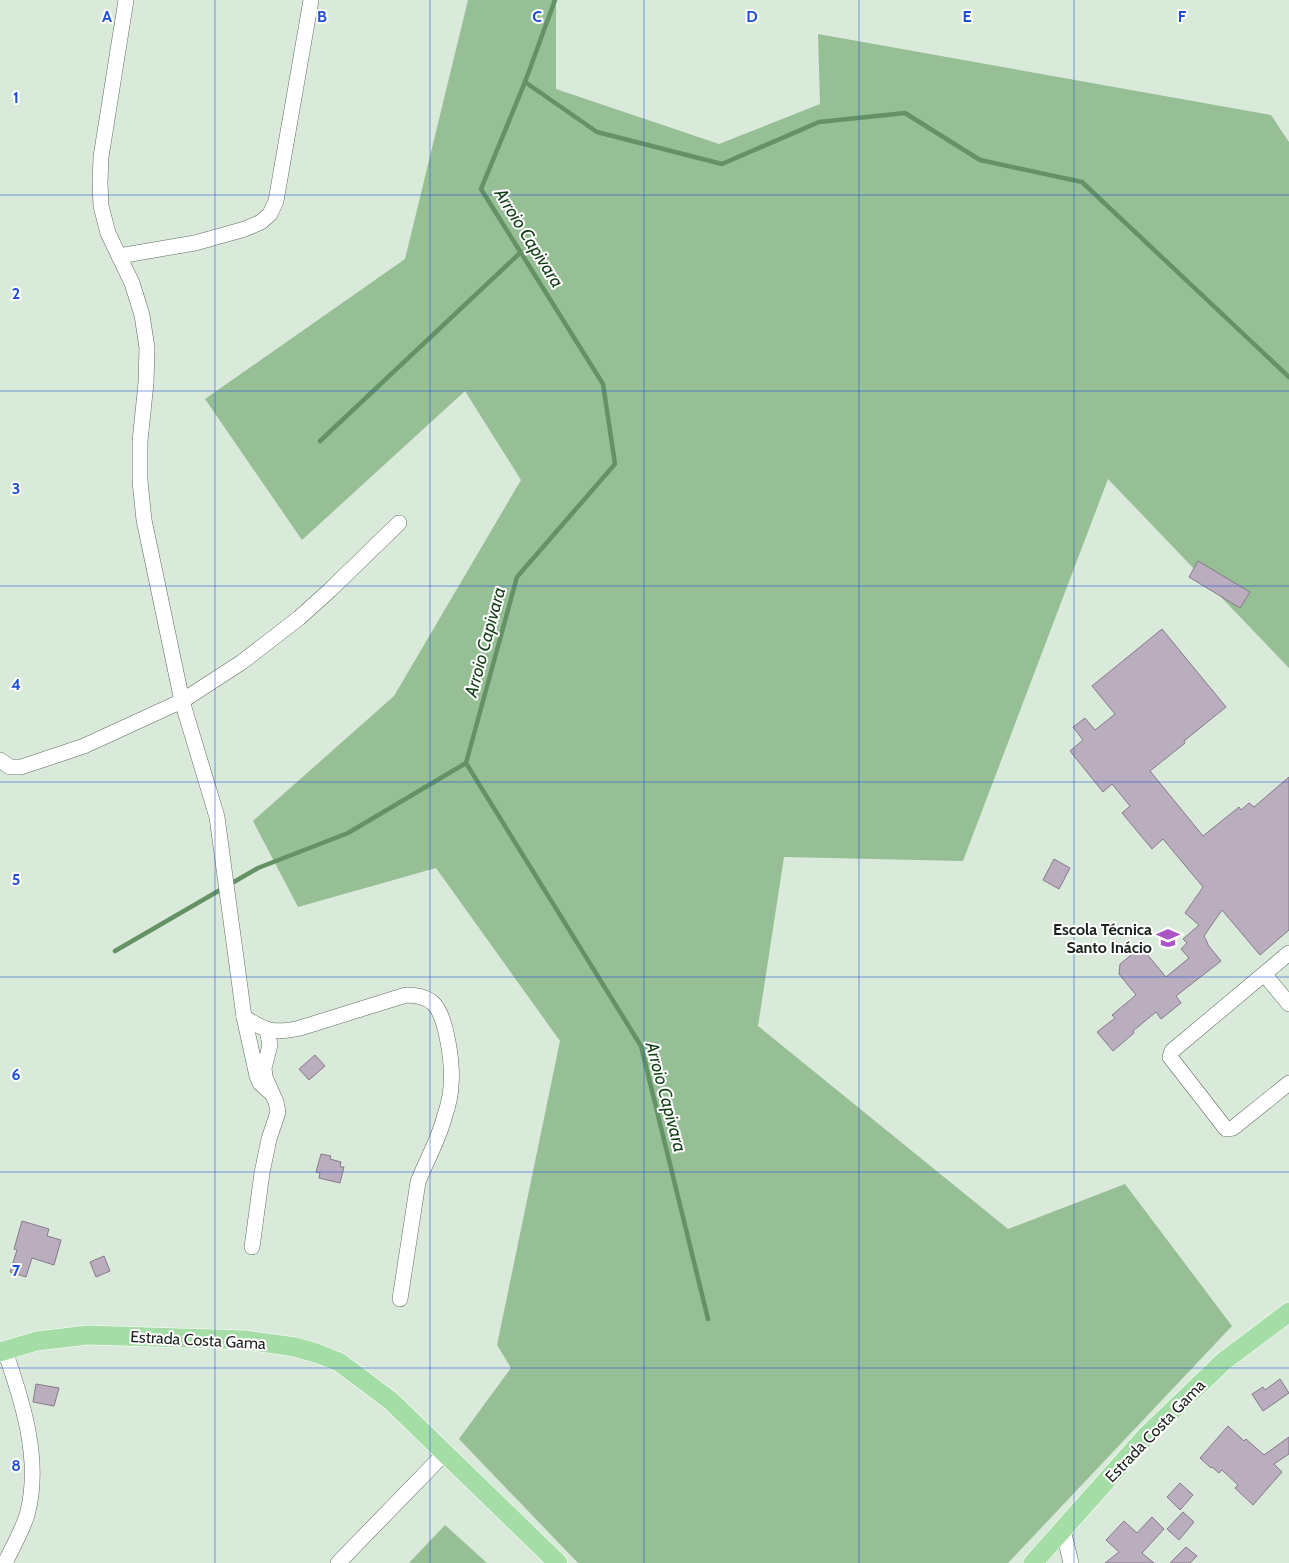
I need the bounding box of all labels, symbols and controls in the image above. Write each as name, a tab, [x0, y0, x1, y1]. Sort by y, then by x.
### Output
text: A	[102, 7, 112, 26]
text: B	[317, 7, 327, 26]
text: C	[532, 7, 542, 26]
text: D	[746, 7, 758, 26]
text: E	[962, 7, 972, 26]
text: F	[1178, 7, 1187, 26]
text: 1	[13, 88, 19, 107]
water label: Arroio Capivara	[489, 183, 568, 292]
text: 2	[12, 284, 20, 303]
text: 3	[12, 479, 20, 498]
water label: Arroio Capivara	[459, 585, 510, 700]
text: 4	[11, 675, 21, 694]
text: 5	[12, 870, 20, 889]
place label: Escola Técnica Santo Inácio	[1053, 920, 1152, 957]
school or university icon: Escola Técnica Santo Inácio	[1155, 925, 1181, 951]
water label: Arroio Capivara	[640, 1039, 691, 1154]
text: 6	[12, 1065, 21, 1084]
text: 7	[12, 1261, 21, 1280]
street label: Estrada Costa Gama	[130, 1327, 266, 1353]
street label: Estrada Costa Gama	[1101, 1375, 1209, 1486]
text: 8	[11, 1456, 21, 1475]

